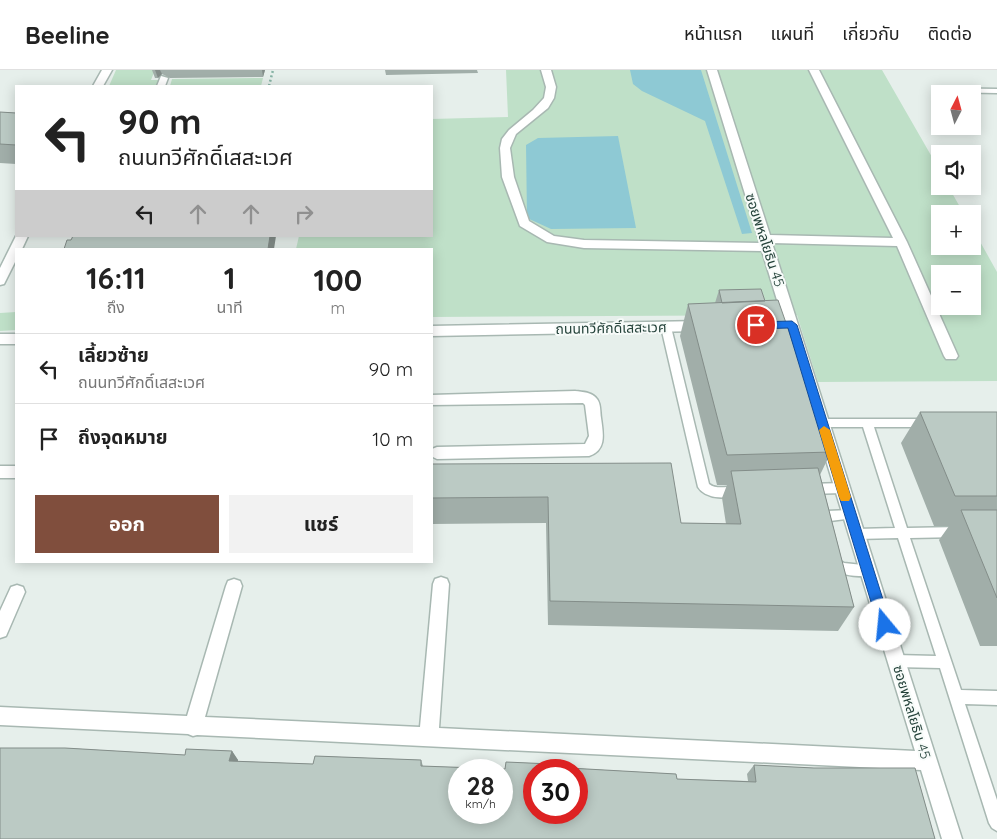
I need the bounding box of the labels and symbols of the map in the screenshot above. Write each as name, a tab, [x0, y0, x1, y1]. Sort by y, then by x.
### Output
north arrow	[931, 85, 981, 135]
street label: ซอยพหลโยธิน 45	[741, 191, 789, 289]
pin	[735, 304, 777, 346]
street label: ถนนทวีศักดิ์เสสะเวศ	[555, 318, 667, 338]
position arrow	[858, 598, 910, 650]
street label: ซอยพหลโยธิน 45	[889, 663, 935, 761]
speed limit sign: 30	[523, 759, 588, 824]

